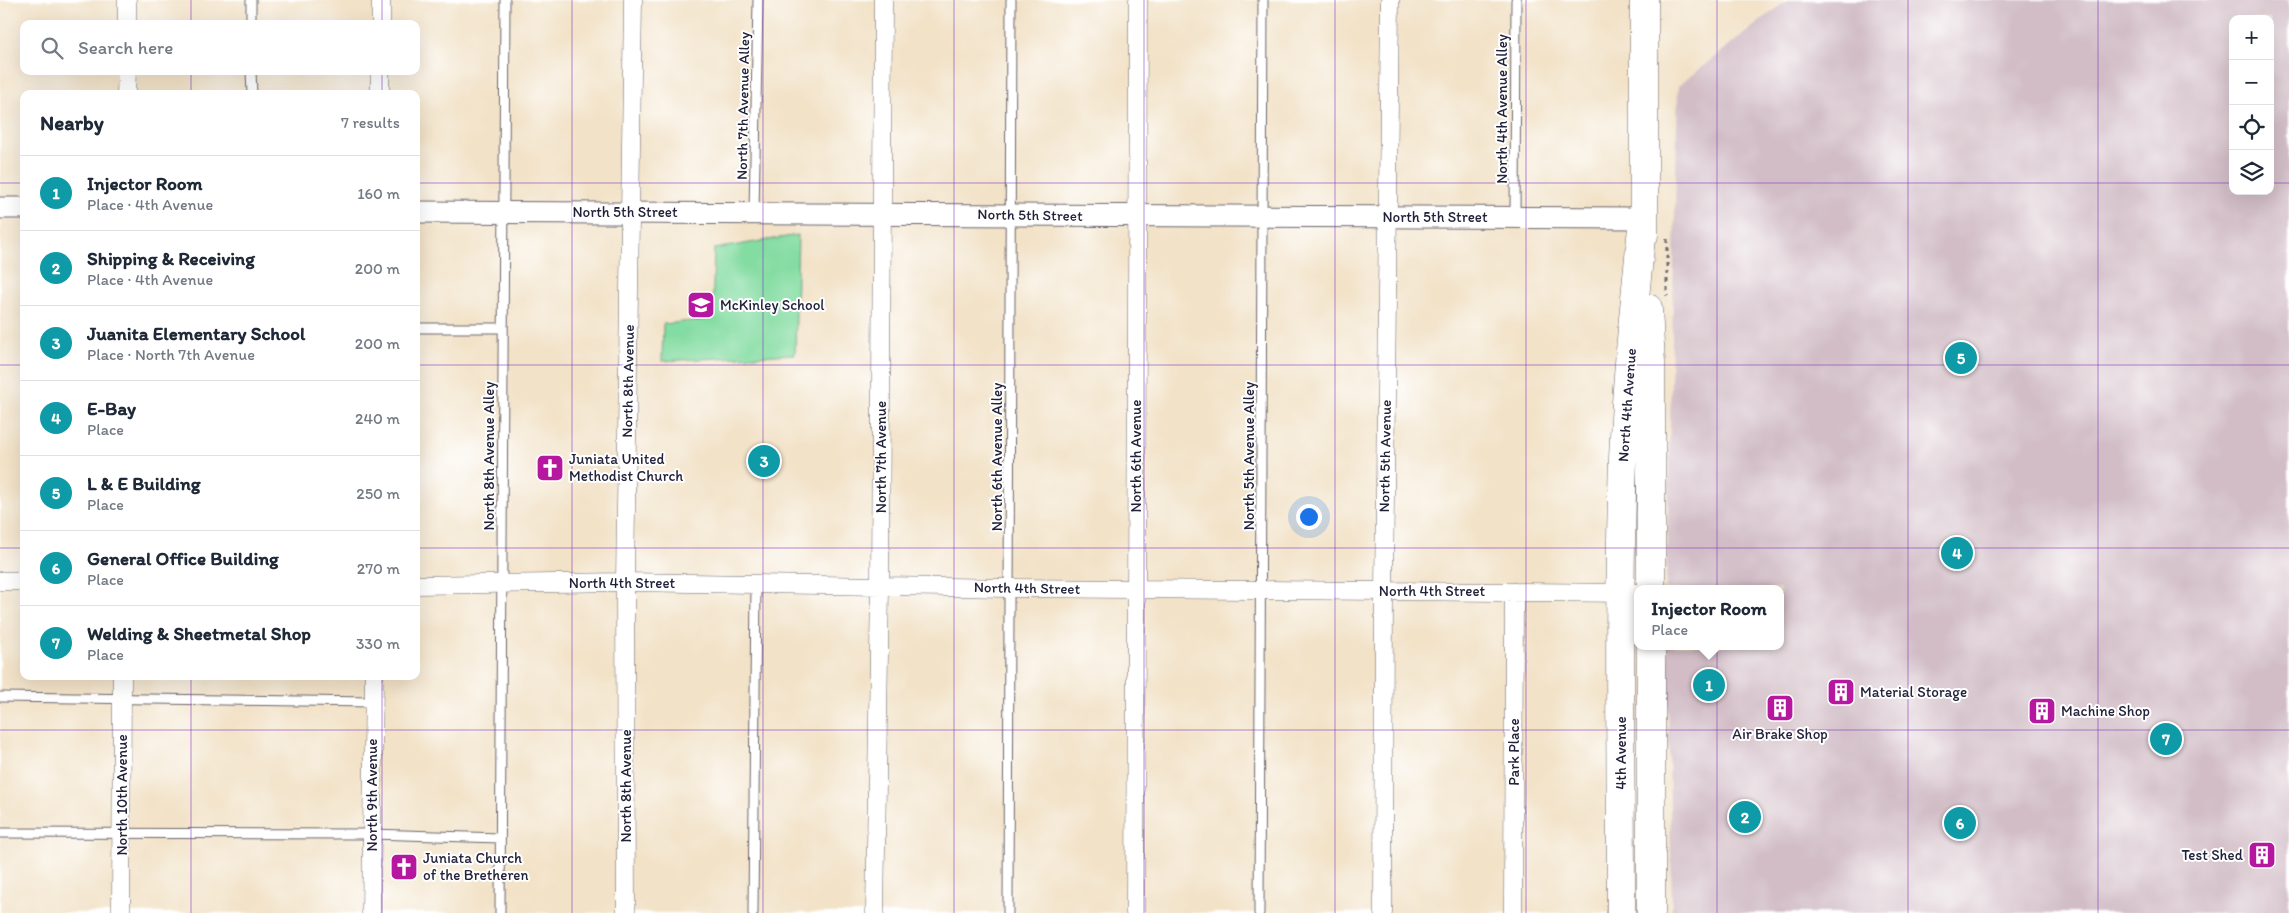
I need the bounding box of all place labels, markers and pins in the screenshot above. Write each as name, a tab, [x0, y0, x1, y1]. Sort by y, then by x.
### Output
school or university icon: McKinley School	[686, 290, 716, 320]
place label: McKinley School	[720, 296, 825, 314]
pin: 5	[1945, 339, 1977, 377]
pin: 3	[748, 442, 780, 480]
place label: Juniata United Methodist Church	[569, 450, 683, 485]
church icon: Juniata United Methodist Church	[535, 453, 565, 483]
pin: 4	[1941, 534, 1973, 572]
pin: 1	[1693, 666, 1725, 704]
building icon: Material Storage	[1826, 677, 1856, 707]
place label: Material Storage	[1860, 683, 1967, 701]
building icon: Air Brake Shop	[1765, 693, 1795, 723]
building icon: Machine Shop	[2027, 696, 2057, 726]
place label: Machine Shop	[2061, 702, 2150, 720]
pin: 7	[2150, 720, 2182, 758]
place label: Air Brake Shop	[1732, 725, 1828, 743]
pin: 2	[1729, 798, 1761, 836]
pin: 6	[1944, 804, 1976, 842]
building icon: Test Shed	[2247, 840, 2277, 870]
place label: Test Shed	[2181, 846, 2244, 864]
place label: Juniata Church of the Bretheren	[423, 849, 528, 884]
church icon: Juniata Church of the Bretheren	[389, 852, 419, 882]

